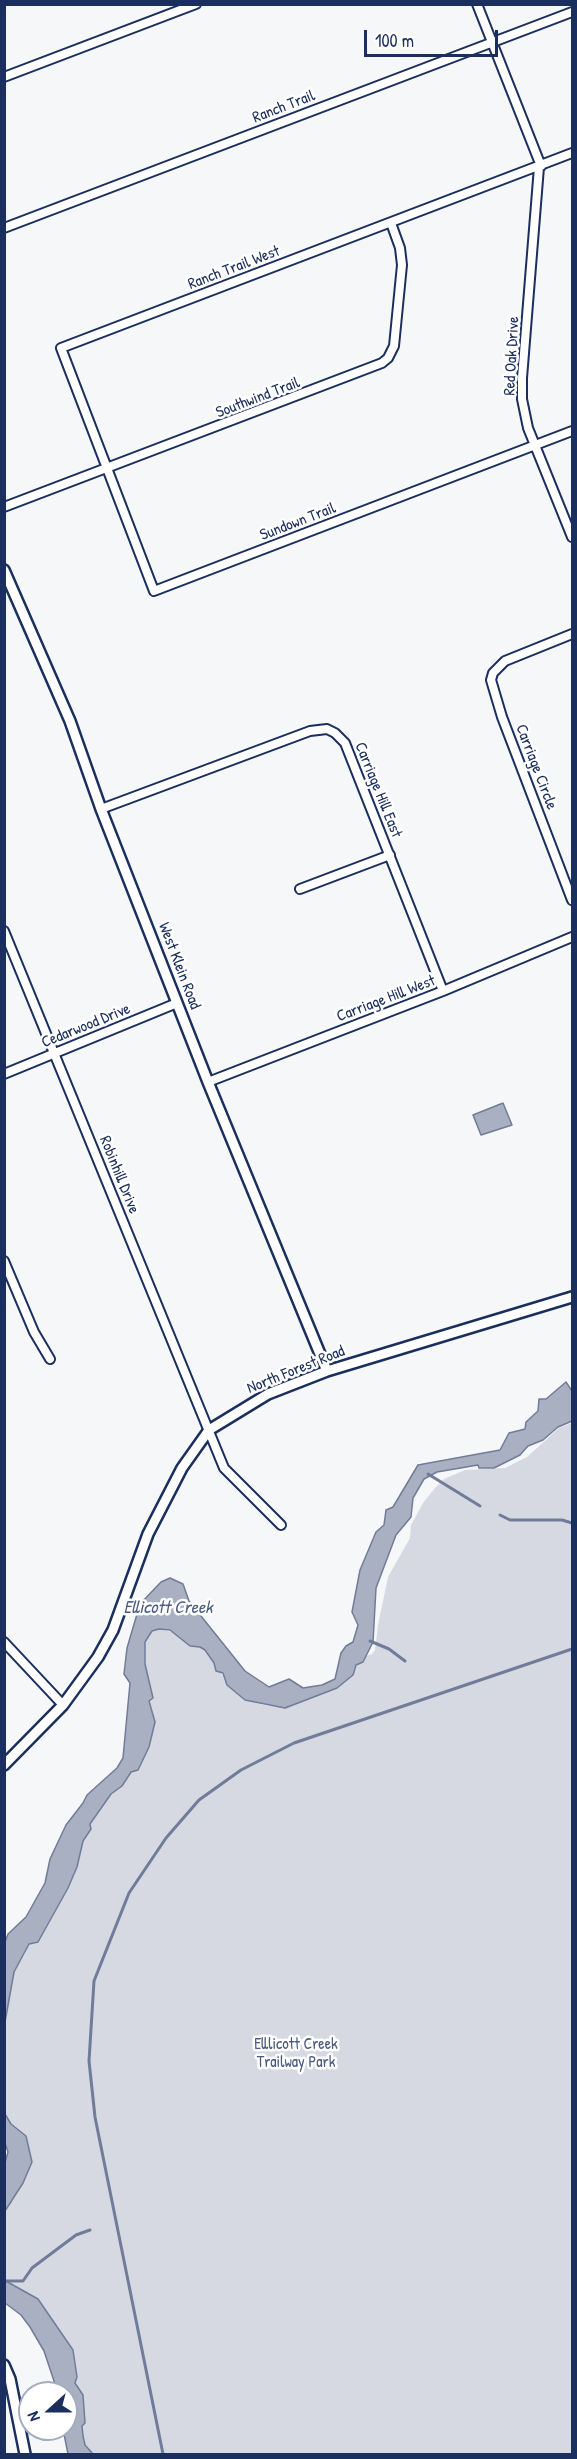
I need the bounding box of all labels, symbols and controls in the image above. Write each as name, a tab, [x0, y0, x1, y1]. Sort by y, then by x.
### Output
scale bar	[367, 18, 500, 56]
text: 100 m	[375, 28, 414, 53]
street label: Ranch Trail	[250, 86, 318, 128]
street label: Ranch Trail West	[185, 242, 283, 294]
street label: Red Oak Drive	[500, 316, 524, 396]
street label: Southwind Trail	[213, 373, 303, 423]
street label: Sundown Trail	[257, 499, 339, 545]
street label: Carriage Circle	[511, 722, 561, 812]
street label: Carriage Hill East	[350, 740, 406, 840]
street label: West Klein Road	[154, 920, 204, 1012]
street label: Carriage Hill West	[334, 971, 438, 1027]
street label: Cedarwood Drive	[39, 999, 133, 1053]
street label: Robinhill Drive	[95, 1133, 143, 1217]
street label: North Forest Road	[244, 1342, 348, 1398]
water label: Ellicott Creek	[123, 1597, 213, 1619]
park label: Elllicott Creek Trailway Park	[254, 2035, 338, 2073]
north arrow	[18, 2381, 78, 2441]
text: N	[21, 2409, 45, 2425]

